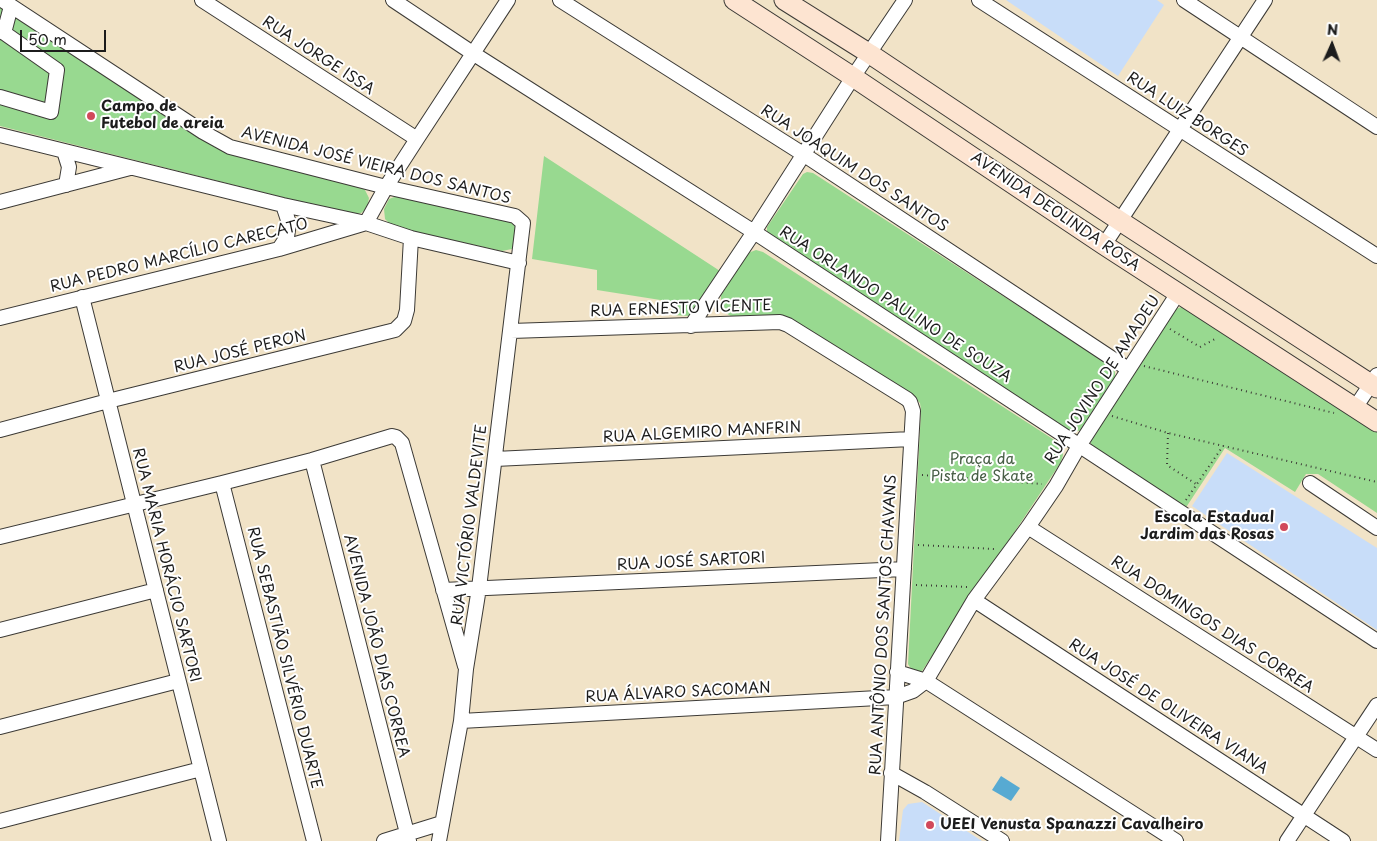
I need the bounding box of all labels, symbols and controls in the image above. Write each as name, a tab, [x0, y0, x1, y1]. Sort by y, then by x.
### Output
street label: RUA JORGE ISSA	[259, 13, 377, 99]
text: N	[1327, 19, 1338, 40]
scale bar	[22, 20, 109, 52]
north arrow	[1307, 20, 1357, 70]
text: 50 m	[28, 27, 67, 50]
street label: RUA LUIZ BORGES	[1123, 69, 1251, 161]
place label: Campo de Futebol de areia	[101, 98, 224, 133]
street label: RUA JOAQUIM DOS SANTOS	[757, 102, 951, 236]
marker: Campo de Futebol de areia	[85, 110, 97, 122]
street label: AVENIDA JOSÉ VIEIRA DOS SANTOS	[240, 124, 512, 208]
street label: AVENIDA DEOLINDA ROSA	[967, 149, 1143, 275]
street label: RUA PEDRO MARCÍLIO CARECATO	[48, 215, 310, 297]
street label: RUA ORLANDO PAULINO DE SOUZA	[776, 223, 1014, 387]
street label: RUA JOVINO DE AMADEU	[1042, 292, 1164, 468]
street label: RUA ERNESTO VICENTE	[590, 297, 772, 321]
street label: RUA JOSÉ PERON	[172, 327, 308, 377]
street label: RUA ALGEMIRO MANFRIN	[602, 419, 802, 447]
street label: RUA VICTÓRIO VALDEVITE	[449, 423, 491, 627]
street label: RUA MARIA HORÁCIO SARTORI	[128, 446, 204, 684]
park label: Praça da Pista de Skate	[931, 451, 1033, 486]
street label: RUA ANTÔNIO DOS SANTOS CHAVANS	[867, 474, 901, 776]
place label: Escola Estadual Jardim das Rosas	[1140, 509, 1274, 544]
marker: Escola Estadual Jardim das Rosas	[1278, 521, 1290, 533]
street label: RUA SEBASTIÃO SILVÉRIO DUARTE	[243, 525, 325, 791]
street label: AVENIDA JOÃO DIAS CORREA	[340, 532, 412, 760]
street label: RUA JOSÉ SARTORI	[616, 549, 766, 575]
street label: RUA DOMINGOS DIAS CORREA	[1107, 553, 1317, 697]
street label: RUA JOSÉ DE OLIVEIRA VIANA	[1065, 636, 1271, 778]
street label: RUA ÁLVARO SACOMAN	[585, 679, 771, 707]
place label: UEEI Venusta Spanazzi Cavalheiro	[940, 816, 1203, 834]
marker: UEEI Venusta Spanazzi Cavalheiro	[924, 819, 936, 831]

